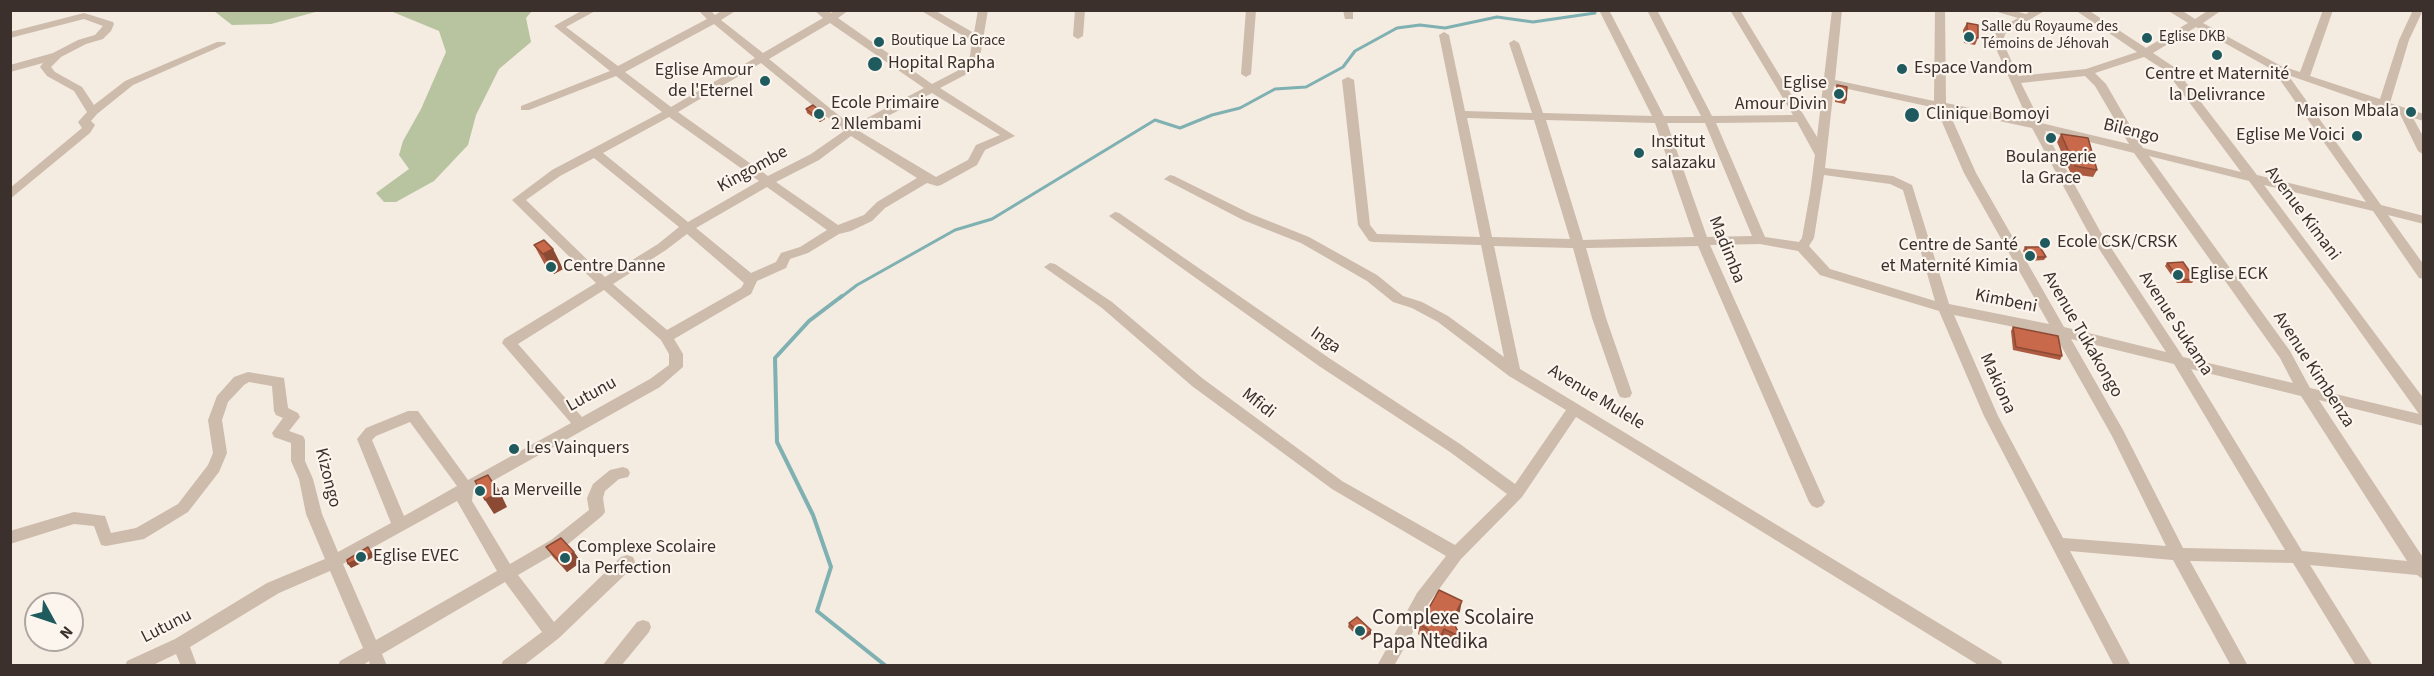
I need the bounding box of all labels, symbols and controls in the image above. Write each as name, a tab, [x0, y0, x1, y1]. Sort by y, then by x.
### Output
place label: Salle du Royaume des Témoins de Jéhovah	[1981, 19, 2118, 54]
place label: Eglise DKB	[2159, 29, 2225, 47]
marker: Salle du Royaume des Témoins de Jéhovah	[1962, 30, 1976, 44]
marker: Eglise DKB	[2140, 31, 2154, 45]
place label: Boutique La Grace	[891, 33, 1005, 51]
marker: Boutique La Grace	[872, 35, 886, 49]
marker: Centre et Maternité la Delivrance	[2210, 48, 2224, 62]
place label: Hopital Rapha	[888, 53, 995, 75]
marker: Hopital Rapha	[866, 55, 884, 73]
place label: Espace Vandom	[1914, 58, 2033, 80]
place label: Eglise Amour de l'Eternel	[655, 60, 753, 103]
marker: Espace Vandom	[1895, 62, 1909, 76]
place label: Centre et Maternité la Delivrance	[2145, 64, 2289, 106]
place label: Eglise Amour Divin	[1735, 73, 1827, 116]
marker: Eglise Amour de l'Eternel	[758, 74, 772, 88]
marker: Eglise Amour Divin	[1832, 87, 1846, 101]
place label: Ecole Primaire 2 Nlembami	[831, 93, 939, 136]
place label: Maison Mbala	[2296, 101, 2399, 123]
place label: Clinique Bomoyi	[1926, 104, 2050, 126]
marker: Maison Mbala	[2404, 105, 2418, 119]
marker: Clinique Bomoyi	[1903, 106, 1921, 124]
marker: Ecole Primaire 2 Nlembami	[812, 107, 826, 121]
street label: Bilengo	[2101, 115, 2161, 149]
place label: Eglise Me Voici	[2236, 125, 2345, 147]
marker: Eglise Me Voici	[2350, 129, 2364, 143]
marker: Boulangerie la Grace	[2044, 131, 2058, 145]
place label: Institut salazaku	[1651, 132, 1716, 174]
street label: Kingombe	[714, 142, 792, 198]
marker: Institut salazaku	[1632, 146, 1646, 160]
place label: Boulangerie la Grace	[2006, 147, 2096, 190]
street label: Avenue Kimani	[2260, 163, 2344, 265]
street label: Madimba	[1703, 213, 1749, 287]
place label: Ecole CSK/CRSK	[2057, 232, 2177, 254]
place label: Centre de Santé et Maternité Kimia	[1881, 235, 2018, 278]
marker: Ecole CSK/CRSK	[2038, 236, 2052, 250]
marker: Centre de Santé et Maternité Kimia	[2023, 249, 2037, 263]
place label: Centre Danne	[563, 256, 665, 278]
marker: Centre Danne	[544, 260, 558, 274]
place label: Eglise ECK	[2190, 264, 2268, 286]
street label: Avenue Tukakongo	[2037, 268, 2127, 402]
street label: Avenue Sukama	[2133, 268, 2217, 380]
marker: Eglise ECK	[2171, 268, 2185, 282]
street label: Kimbeni	[1973, 285, 2039, 319]
street label: Avenue Kimbenza	[2267, 308, 2359, 432]
street label: Inga	[1306, 323, 1344, 359]
street label: Makiona	[1974, 350, 2020, 418]
street label: Avenue Mulele	[1544, 361, 1648, 435]
street label: Lutunu	[563, 372, 621, 418]
street label: Mfidi	[1237, 384, 1279, 424]
place label: Les Vainquers	[526, 438, 629, 460]
marker: Les Vainquers	[507, 442, 521, 456]
street label: Kizongo	[309, 446, 345, 510]
place label: La Merveille	[492, 480, 582, 502]
marker: La Merveille	[473, 484, 487, 498]
place label: Complexe Scolaire la Perfection	[577, 537, 716, 580]
place label: Eglise EVEC	[373, 546, 459, 568]
marker: Eglise EVEC	[354, 550, 368, 564]
marker: Complexe Scolaire la Perfection	[558, 551, 572, 565]
north arrow	[24, 592, 84, 652]
street label: Lutunu	[138, 605, 196, 649]
place label: Complexe Scolaire Papa Ntedika	[1372, 606, 1534, 656]
text: N	[54, 621, 78, 643]
marker: Complexe Scolaire Papa Ntedika	[1353, 624, 1367, 638]

